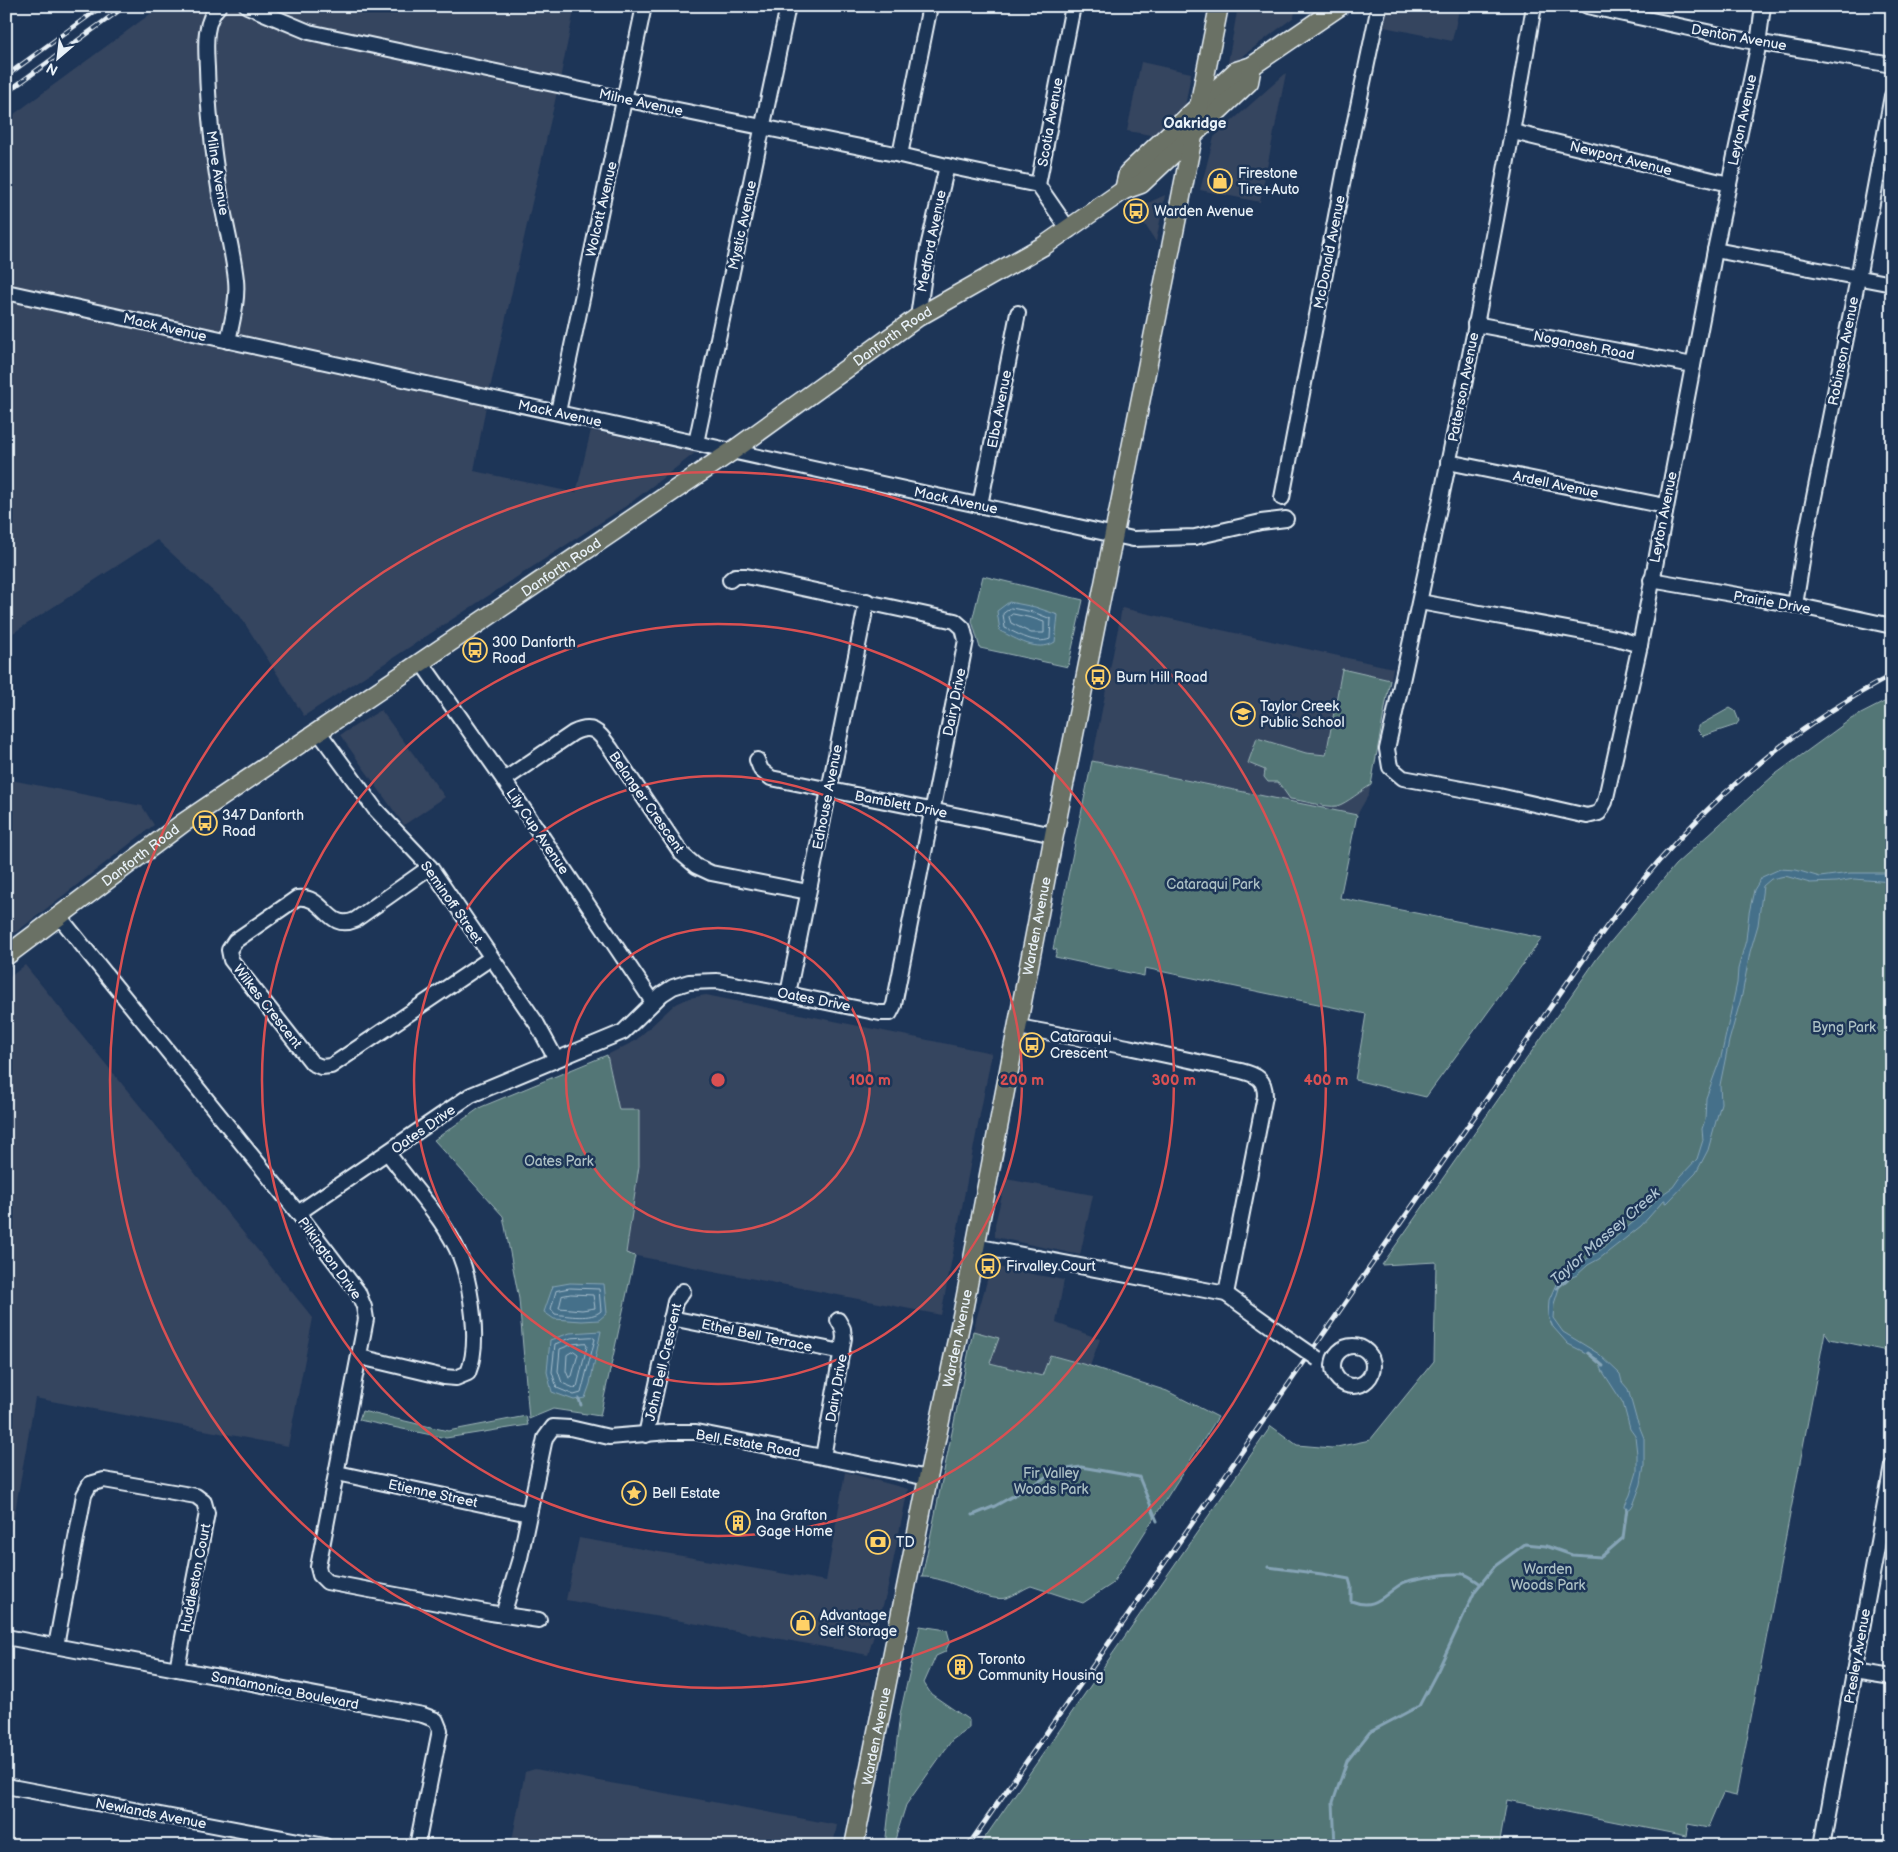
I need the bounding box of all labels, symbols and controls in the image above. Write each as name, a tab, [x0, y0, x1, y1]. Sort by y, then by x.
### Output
street label: Denton Avenue	[1690, 21, 1788, 54]
north arrow	[32, 32, 82, 82]
text: N	[43, 59, 61, 79]
street label: Leyton Avenue	[1725, 73, 1760, 167]
street label: Scotia Avenue	[1034, 76, 1067, 168]
street label: Milne Avenue	[597, 85, 684, 120]
district label: Oakridge	[1163, 114, 1227, 133]
street label: Milne Avenue	[202, 130, 233, 217]
street label: Newport Avenue	[1568, 138, 1674, 179]
street label: Wolcott Avenue	[582, 160, 621, 259]
place label: Firestone Tire+Auto	[1238, 165, 1300, 198]
shop icon: Firestone Tire+Auto	[1207, 168, 1233, 194]
street label: Mystic Avenue	[725, 179, 760, 271]
street label: Medford Avenue	[913, 189, 950, 294]
street label: McDonald Avenue	[1310, 194, 1349, 310]
bus stop icon: Warden Avenue	[1123, 198, 1149, 224]
place label: Warden Avenue	[1154, 203, 1254, 220]
street label: Robinson Avenue	[1825, 295, 1862, 407]
street label: Danforth Road	[850, 303, 935, 370]
street label: Mack Avenue	[122, 310, 208, 345]
street label: Noganosh Road	[1532, 327, 1636, 364]
street label: Patterson Avenue	[1445, 331, 1482, 443]
street label: Elba Avenue	[984, 369, 1015, 449]
street label: Mack Avenue	[517, 396, 603, 431]
street label: Ardell Avenue	[1512, 467, 1600, 502]
street label: Leyton Avenue	[1646, 470, 1681, 564]
street label: Mack Avenue	[913, 483, 999, 518]
street label: Danforth Road	[518, 534, 605, 600]
street label: Prairie Drive	[1732, 587, 1812, 618]
place label: 300 Danforth Road	[492, 634, 576, 667]
bus stop icon: 300 Danforth Road	[462, 637, 488, 663]
bus stop icon: Burn Hill Road	[1085, 664, 1111, 690]
street label: Dairy Drive	[940, 667, 969, 738]
place label: Burn Hill Road	[1116, 669, 1208, 686]
place label: Taylor Creek Public School	[1260, 698, 1345, 731]
school or university icon: Taylor Creek Public School	[1230, 701, 1256, 727]
street label: Edhouse Avenue	[809, 743, 846, 851]
street label: Belanger Crescent	[605, 748, 688, 857]
street label: Lily Cup Avenue	[502, 785, 573, 878]
street label: Bamblett Drive	[853, 787, 949, 822]
place label: 347 Danforth Road	[222, 807, 304, 840]
bus stop icon: 347 Danforth Road	[192, 810, 218, 836]
street label: Danforth Road	[98, 821, 183, 890]
street label: Seminoff Street	[417, 858, 487, 947]
street label: Warden Avenue	[1019, 875, 1055, 977]
park label: Cataraqui Park	[1166, 876, 1260, 893]
street label: Wilkes Crescent	[229, 961, 306, 1052]
street label: Oates Drive	[776, 984, 852, 1015]
park label: Byng Park	[1812, 1019, 1876, 1036]
place label: Cataraqui Crescent	[1050, 1029, 1112, 1062]
bus stop icon: Cataraqui Crescent	[1019, 1032, 1045, 1058]
centre of rings	[709, 1071, 727, 1089]
text: 100 m	[849, 1071, 891, 1090]
text: 200 m	[1000, 1071, 1044, 1090]
text: 300 m	[1152, 1071, 1196, 1090]
text: 400 m	[1304, 1071, 1348, 1090]
street label: Oates Drive	[388, 1101, 459, 1158]
park label: Oates Park	[524, 1153, 594, 1170]
water label: Taylor Massey Creek	[1547, 1183, 1665, 1289]
street label: Pilkington Drive	[294, 1214, 365, 1303]
bus stop icon: Firvalley Court	[975, 1253, 1001, 1279]
place label: Firvalley Court	[1006, 1258, 1096, 1275]
street label: Warden Avenue	[939, 1288, 976, 1389]
street label: John Bell Crescent	[642, 1301, 685, 1423]
street label: Ethel Bell Terrace	[700, 1315, 814, 1356]
street label: Dairy Drive	[822, 1353, 851, 1424]
street label: Bell Estate Road	[694, 1426, 801, 1461]
park label: Fir Valley Woods Park	[1014, 1465, 1088, 1498]
street label: Etienne Street	[387, 1476, 480, 1511]
place icon: Bell Estate	[621, 1480, 647, 1506]
place label: Bell Estate	[652, 1485, 720, 1502]
place label: Ina Grafton Gage Home	[756, 1507, 833, 1540]
building icon: Ina Grafton Gage Home	[725, 1510, 751, 1536]
street label: Huddleston Court	[177, 1521, 215, 1634]
bank icon: TD	[865, 1529, 891, 1555]
place label: TD	[896, 1534, 915, 1551]
park label: Warden Woods Park	[1511, 1561, 1585, 1594]
place label: Advantage Self Storage	[820, 1607, 897, 1640]
street label: Presley Avenue	[1841, 1607, 1874, 1705]
shop icon: Advantage Self Storage	[790, 1610, 816, 1636]
place label: Toronto Community Housing	[978, 1651, 1103, 1684]
building icon: Toronto Community Housing	[947, 1654, 973, 1680]
street label: Santamonica Boulevard	[210, 1668, 360, 1713]
street label: Warden Avenue	[858, 1686, 895, 1787]
street label: Newlands Avenue	[94, 1794, 208, 1833]

